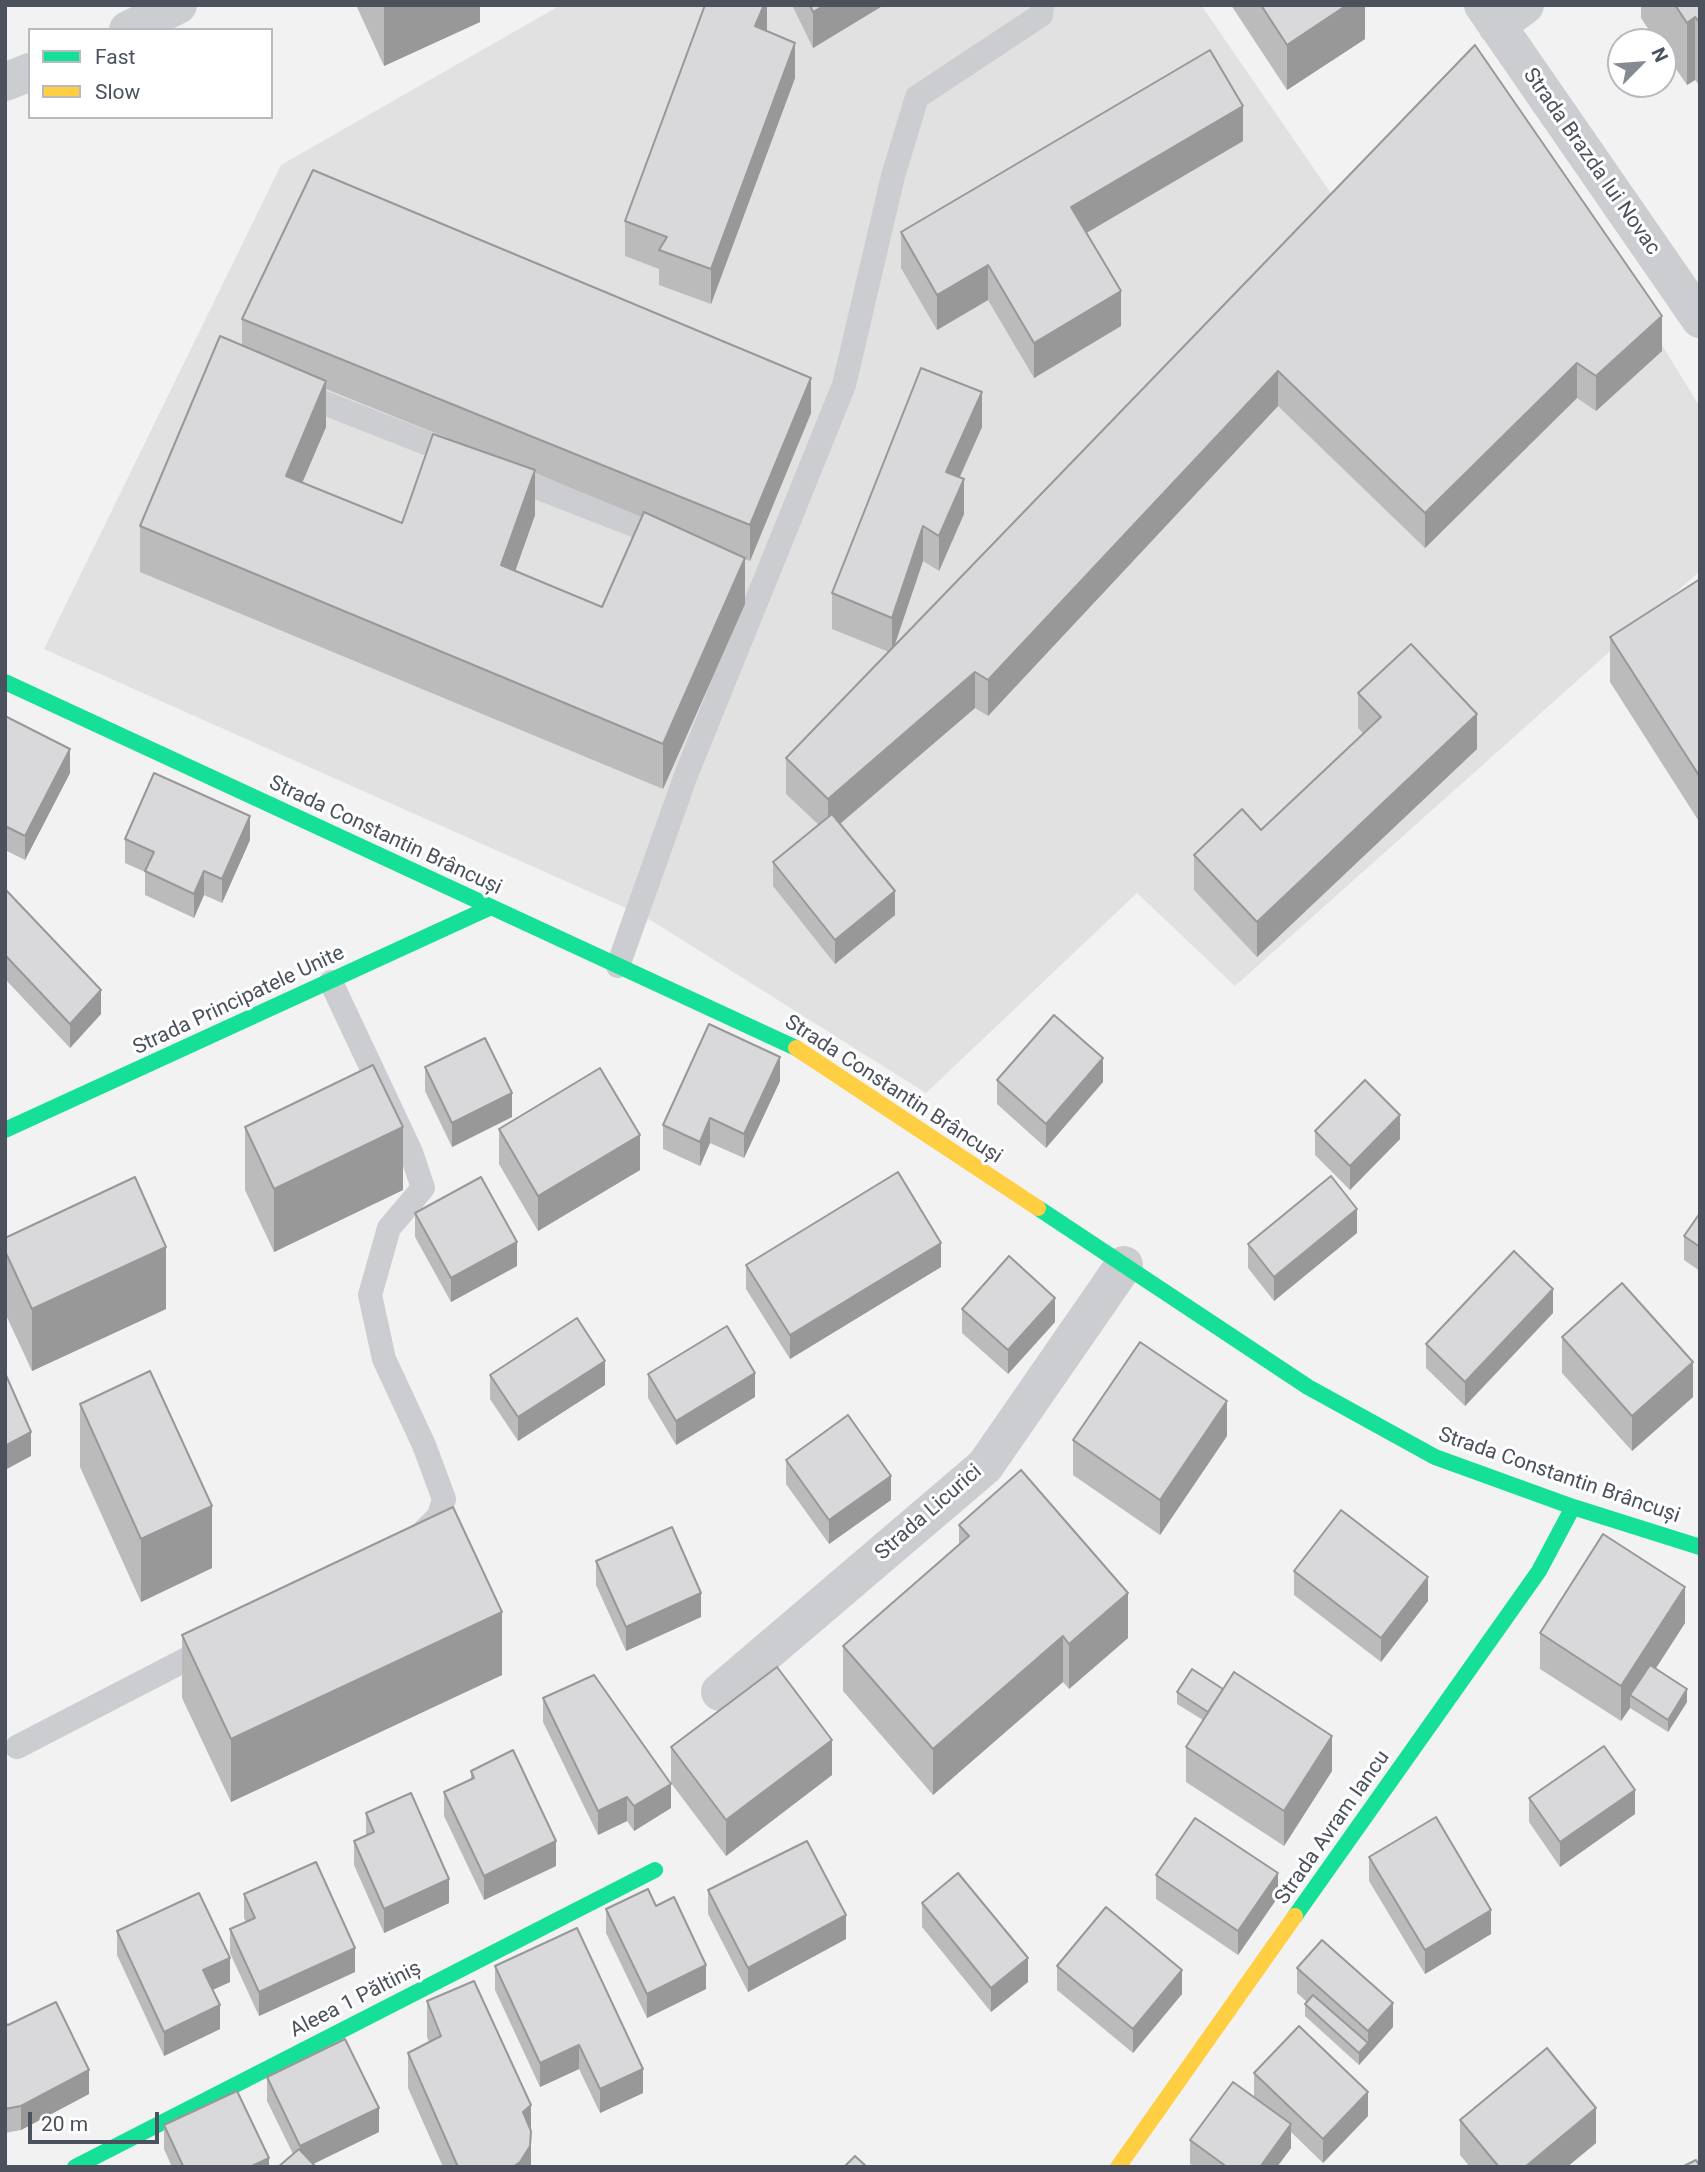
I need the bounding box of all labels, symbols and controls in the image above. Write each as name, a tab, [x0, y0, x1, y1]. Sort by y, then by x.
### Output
legend	[28, 28, 273, 119]
north arrow	[1607, 28, 1677, 98]
text: N	[1646, 44, 1673, 66]
text: Fast	[95, 45, 135, 69]
street label: Strada Brazda lui Novac	[1517, 64, 1665, 260]
text: Slow	[95, 80, 140, 104]
street label: Strada Constantin Brâncuși	[265, 771, 505, 901]
street label: Strada Principatele Unite	[129, 941, 349, 1061]
street label: Strada Constantin Brâncuși	[780, 1010, 1006, 1170]
street label: Strada Constantin Brâncuși	[1435, 1423, 1683, 1529]
street label: Strada Licurici	[870, 1460, 988, 1566]
street label: Strada Avram Iancu	[1270, 1746, 1396, 1910]
street label: Aleea 1 Păltiniș	[286, 1956, 426, 2044]
scale bar	[32, 2098, 163, 2142]
text: 20 m	[41, 2112, 88, 2136]

